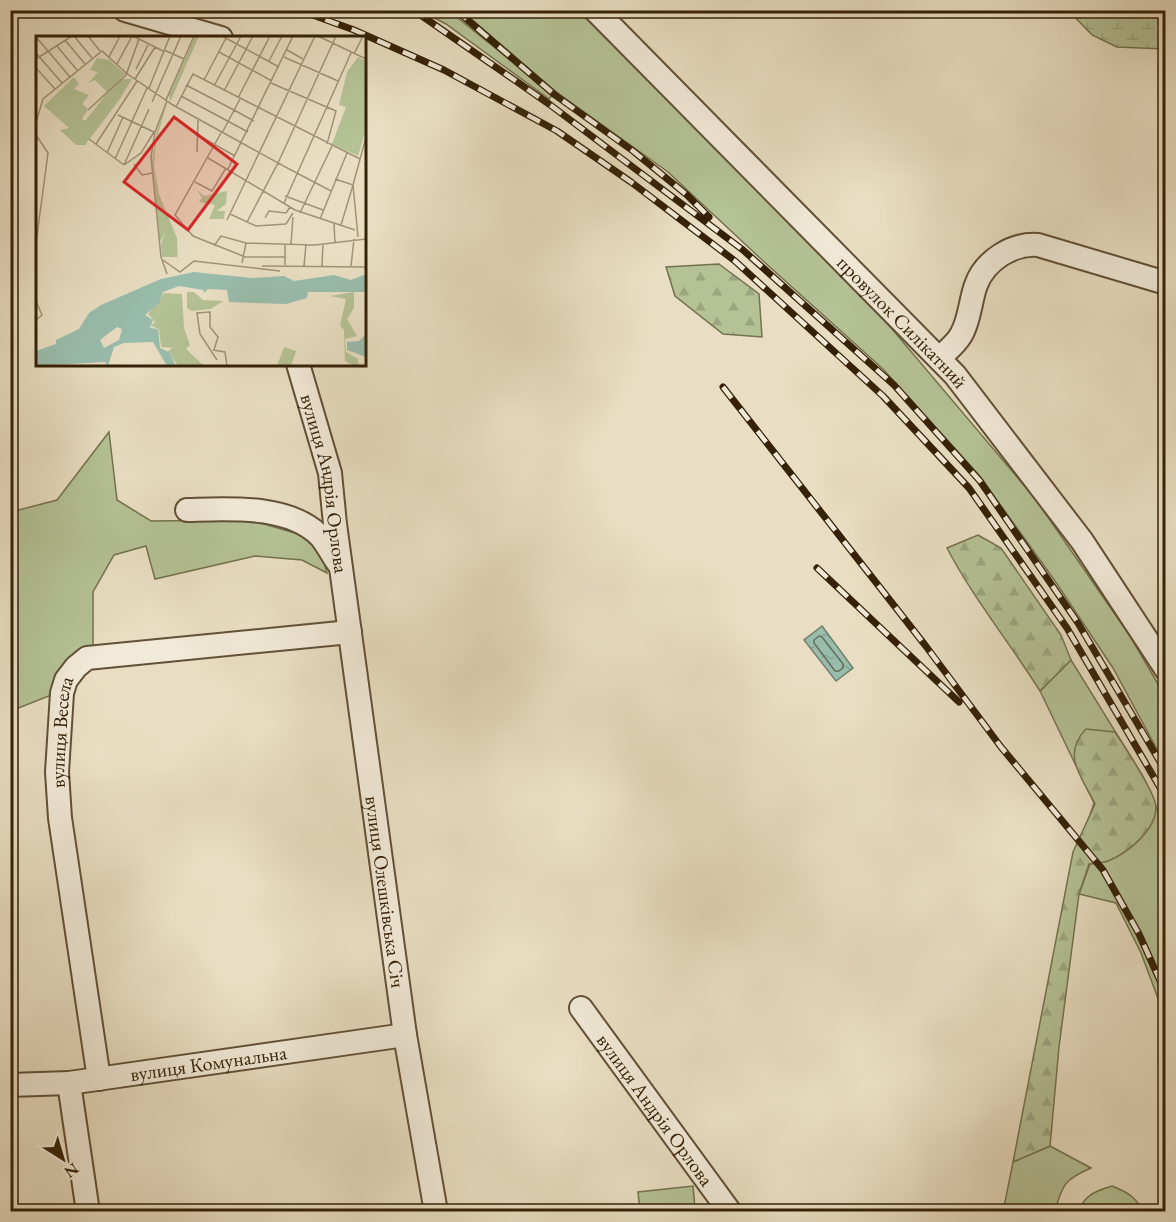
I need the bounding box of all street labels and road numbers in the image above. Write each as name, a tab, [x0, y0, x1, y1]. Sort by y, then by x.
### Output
street label: провулок Силікатний	[831, 250, 974, 394]
street label: вулиця Андрія Орлова	[294, 391, 355, 575]
street label: вулиця Весела	[44, 673, 79, 789]
street label: вулиця Олешківська Січ	[359, 794, 411, 990]
street label: вулиця Андрія Орлова	[591, 1028, 720, 1191]
street label: вулиця Комунальна	[129, 1039, 289, 1087]

